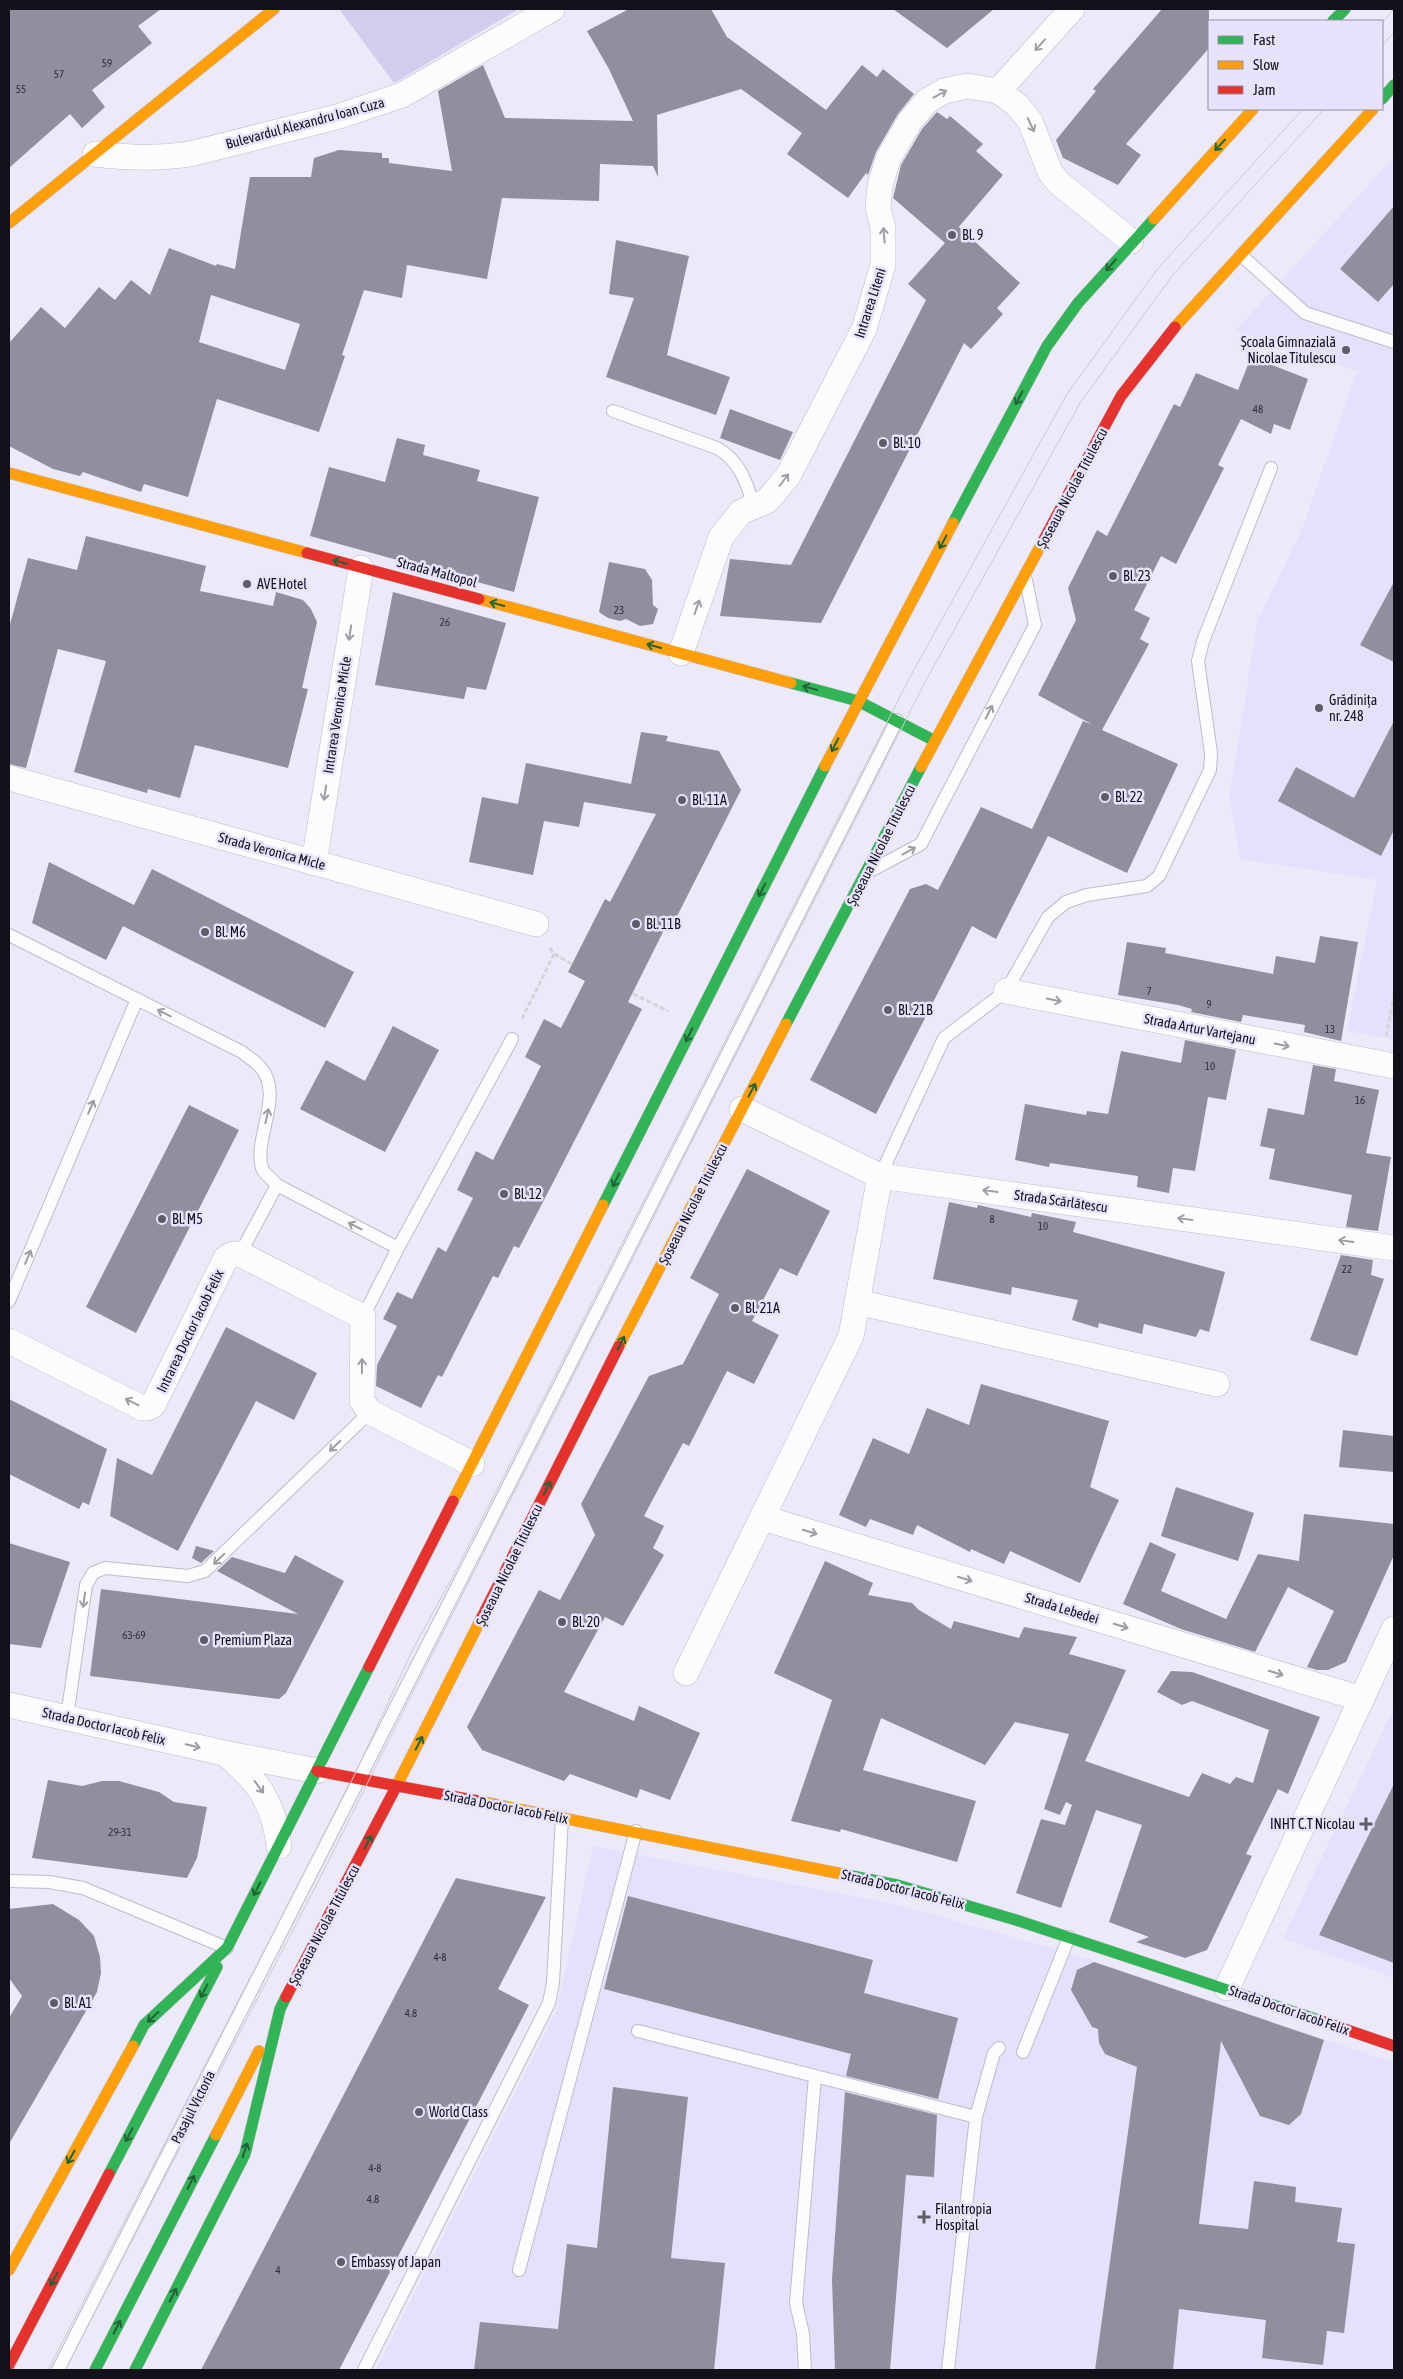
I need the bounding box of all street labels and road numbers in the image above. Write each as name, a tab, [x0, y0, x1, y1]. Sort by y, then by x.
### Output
street label: Bulevardul Alexandru Ioan Cuza	[224, 94, 386, 152]
street label: Intrarea Liteni	[851, 266, 889, 340]
street label: Șoseaua Nicolae Titulescu	[1034, 425, 1110, 551]
street label: Strada Maltopol	[395, 554, 479, 590]
street label: Intrarea Veronica Micle	[320, 655, 354, 775]
street label: Șoseaua Nicolae Titulescu	[843, 782, 919, 908]
street label: Strada Veronica Micle	[217, 829, 327, 873]
street label: Strada Artur Vartejanu	[1143, 1010, 1257, 1048]
street label: Șoseaua Nicolae Titulescu	[655, 1141, 731, 1267]
street label: Strada Scărlătescu	[1013, 1187, 1109, 1215]
street label: Intrarea Doctor Iacob Felix	[153, 1267, 227, 1395]
street label: Șoseaua Nicolae Titulescu	[472, 1501, 546, 1629]
street label: Strada Lebedei	[1023, 1589, 1101, 1627]
street label: Strada Doctor Iacob Felix	[41, 1704, 168, 1748]
street label: Strada Doctor Iacob Felix	[443, 1787, 570, 1827]
street label: Șoseaua Nicolae Titulescu	[286, 1862, 362, 1988]
street label: Strada Doctor Iacob Felix	[840, 1866, 966, 1912]
street label: Strada Doctor Iacob Felix	[1227, 1982, 1352, 2038]
street label: Pasajul Victoria	[168, 2068, 218, 2146]

